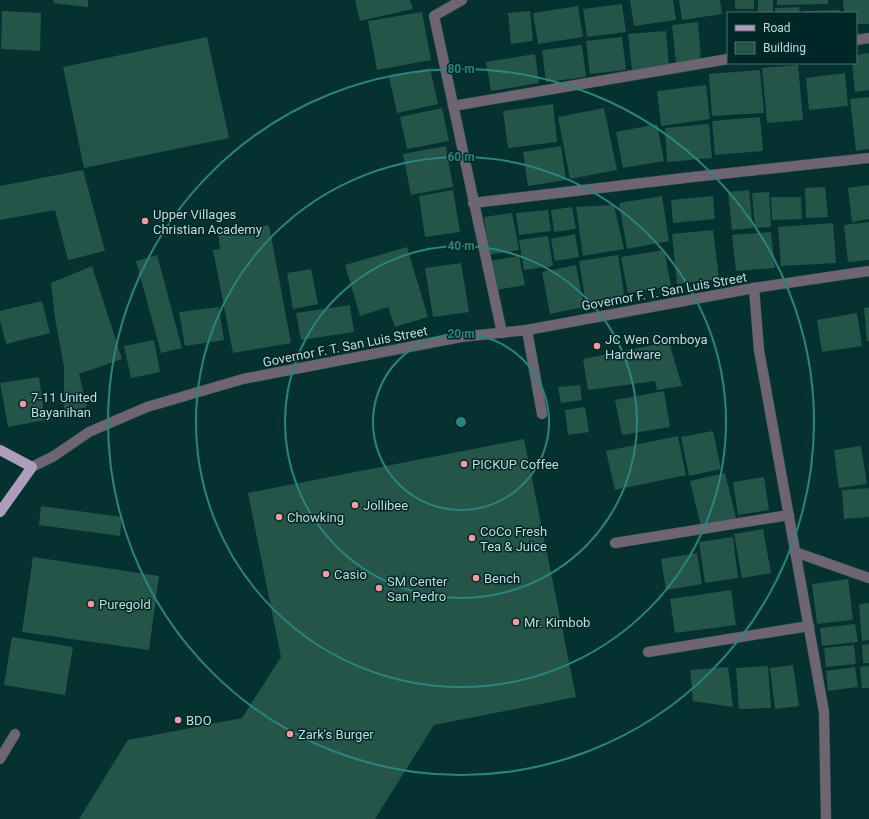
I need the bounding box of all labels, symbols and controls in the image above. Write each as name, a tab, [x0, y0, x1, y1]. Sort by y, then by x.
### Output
legend	[727, 12, 857, 64]
text: Road	[763, 21, 791, 35]
text: Building	[763, 41, 806, 55]
text: 80 m	[447, 62, 475, 76]
text: 60 m	[447, 150, 475, 164]
place label: Upper Villages Christian Academy	[153, 207, 262, 237]
marker: Upper Villages Christian Academy	[140, 216, 150, 226]
text: 40 m	[447, 239, 475, 253]
street label: Governor F. T. San Luis Street	[580, 270, 748, 313]
street label: Governor F. T. San Luis Street	[261, 323, 429, 370]
text: 20 m	[447, 327, 475, 341]
place label: JC Wen Comboya Hardware	[605, 332, 708, 362]
marker: JC Wen Comboya Hardware	[592, 341, 602, 351]
place label: 7-11 United Bayanihan	[31, 390, 97, 420]
marker: 7-11 United Bayanihan	[18, 399, 28, 409]
centre of rings	[454, 415, 468, 429]
place label: PICKUP Coffee	[472, 457, 559, 472]
marker: PICKUP Coffee	[459, 459, 469, 469]
place label: Jollibee	[363, 498, 408, 513]
marker: Jollibee	[350, 500, 360, 510]
place label: Chowking	[287, 510, 344, 525]
marker: Chowking	[274, 512, 284, 522]
place label: CoCo Fresh Tea & Juice	[480, 524, 547, 554]
marker: CoCo Fresh Tea & Juice	[467, 533, 477, 543]
place label: Casio	[334, 567, 367, 582]
marker: Casio	[321, 569, 331, 579]
place label: Bench	[484, 571, 520, 586]
marker: Bench	[471, 573, 481, 583]
place label: SM Center San Pedro	[387, 574, 448, 604]
marker: SM Center San Pedro	[374, 583, 384, 593]
place label: Puregold	[99, 597, 151, 612]
marker: Puregold	[86, 599, 96, 609]
place label: Mr. Kimbob	[524, 615, 590, 630]
marker: Mr. Kimbob	[511, 617, 521, 627]
place label: BDO	[186, 713, 212, 728]
marker: BDO	[173, 715, 183, 725]
place label: Zark's Burger	[298, 727, 374, 742]
marker: Zark's Burger	[285, 729, 295, 739]

